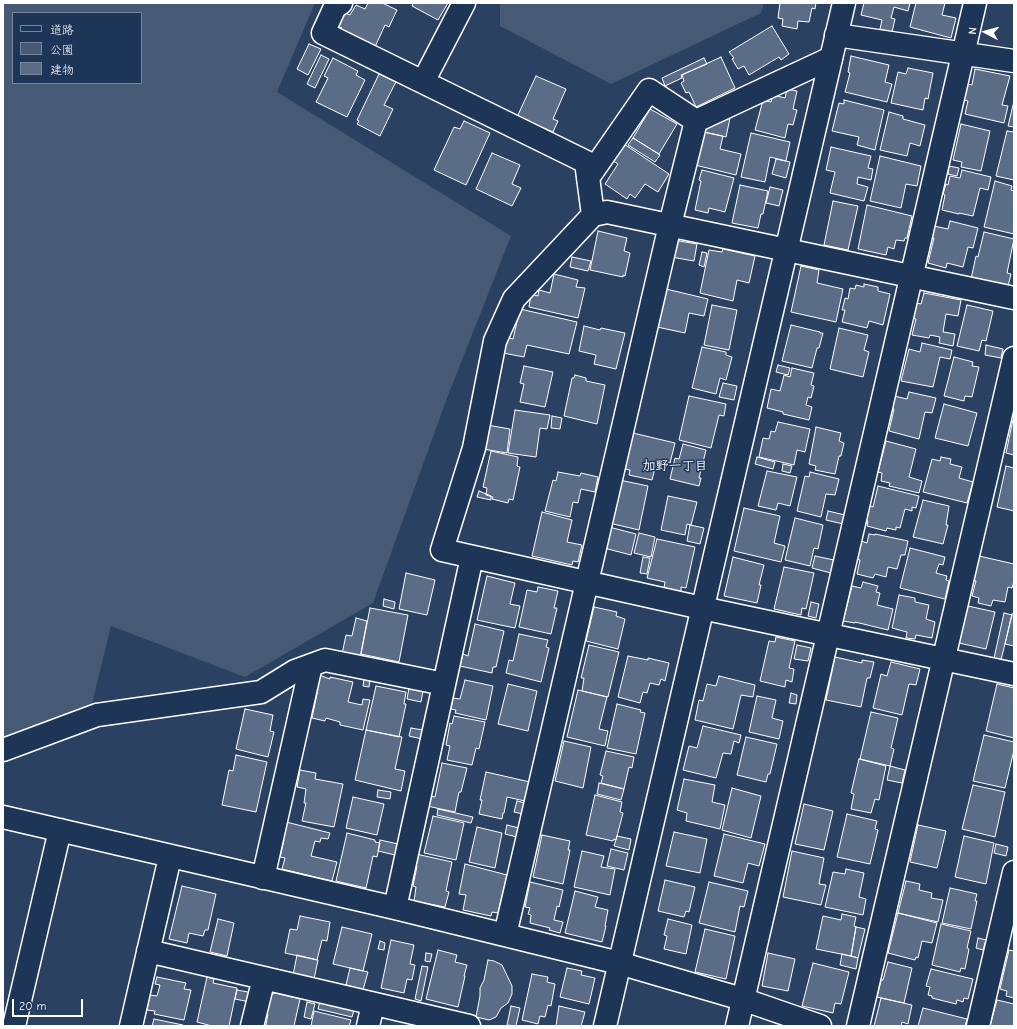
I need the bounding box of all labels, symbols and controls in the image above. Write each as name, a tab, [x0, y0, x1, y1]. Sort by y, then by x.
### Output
legend	[12, 12, 142, 84]
north arrow	[965, 12, 1005, 52]
text: 道路	[50, 23, 74, 37]
text: N	[966, 26, 979, 35]
text: 公園	[50, 43, 74, 57]
text: 建物	[50, 63, 74, 77]
district label: 加野一丁目	[643, 458, 707, 474]
scale bar	[14, 991, 85, 1017]
text: 20 m	[19, 999, 47, 1013]

